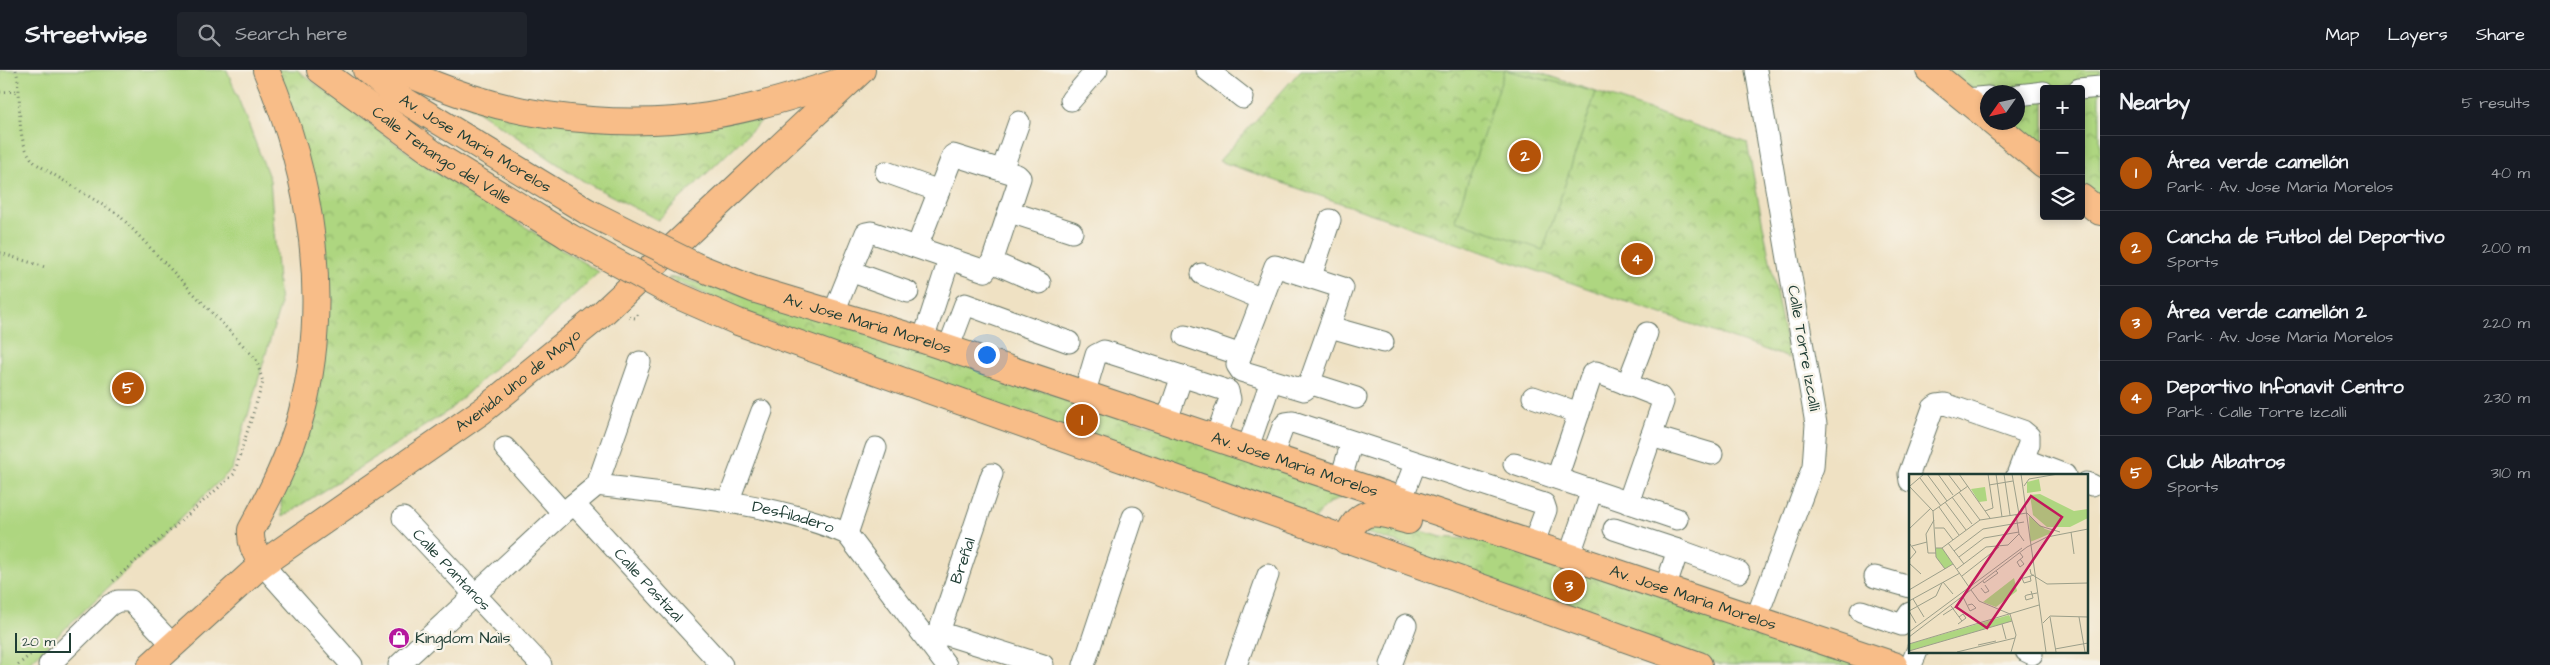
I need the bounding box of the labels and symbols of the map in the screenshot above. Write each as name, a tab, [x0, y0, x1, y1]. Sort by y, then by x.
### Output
north arrow	[1980, 85, 2025, 130]
street label: Av. Jose Maria Morelos	[395, 89, 555, 198]
street label: Calle Tenango del Valle	[368, 101, 516, 210]
pin: 2	[1509, 137, 1541, 175]
pin: 4	[1621, 240, 1653, 278]
street label: Calle Torre Izcalli	[1782, 283, 1826, 413]
street label: Av. Jose Maria Morelos	[781, 288, 954, 360]
street label: Avenida Uno de Mayo	[451, 324, 586, 438]
your location	[974, 342, 1000, 368]
pin: 5	[112, 369, 144, 407]
pin: 1	[1066, 401, 1098, 439]
street label: Av. Jose Maria Morelos	[1209, 426, 1381, 503]
inset map	[1909, 474, 2088, 652]
street label: Desfiladero	[750, 495, 838, 539]
street label: Calle Pantanos	[407, 524, 496, 616]
street label: Breñal	[945, 535, 981, 587]
street label: Calle Pastizal	[609, 543, 688, 627]
street label: Av. Jose Maria Morelos	[1607, 560, 1779, 636]
pin: 3	[1553, 567, 1585, 605]
shop icon: Kingdom Nails	[387, 626, 411, 650]
place label: Kingdom Nails	[415, 627, 511, 650]
scale bar	[15, 630, 71, 653]

